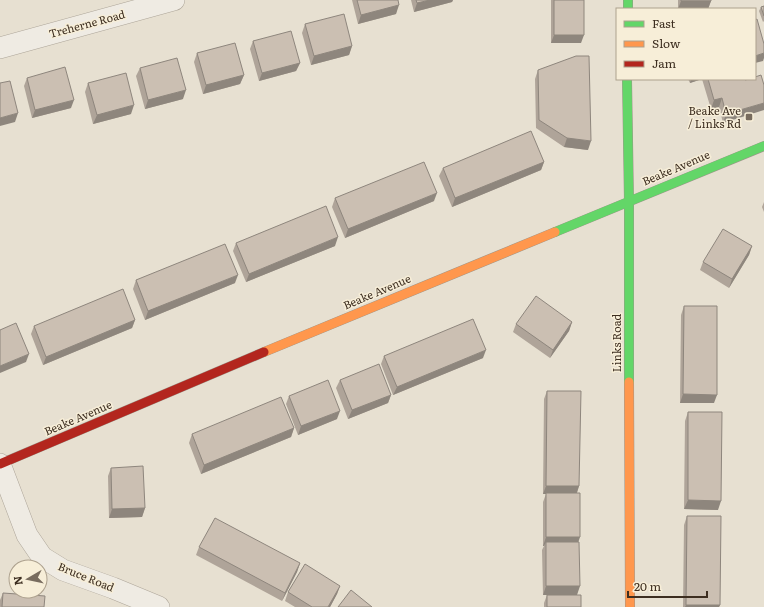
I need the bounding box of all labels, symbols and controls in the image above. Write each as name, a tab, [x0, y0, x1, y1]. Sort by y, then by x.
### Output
street label: Treherne Road	[47, 5, 127, 41]
legend	[616, 8, 756, 80]
text: Fast	[652, 14, 676, 32]
text: Slow	[652, 34, 681, 52]
text: Jam	[652, 54, 677, 72]
place label: Beake Ave / Links Rd	[688, 102, 741, 131]
marker: Beake Ave / Links Rd	[744, 112, 754, 122]
street label: Beake Avenue	[639, 146, 712, 189]
street label: Beake Avenue	[340, 270, 413, 313]
street label: Links Road	[608, 313, 624, 372]
street label: Beake Avenue	[41, 396, 114, 439]
street label: Bruce Road	[56, 558, 117, 595]
north arrow	[8, 559, 48, 599]
scale bar	[628, 573, 707, 599]
text: N	[9, 575, 26, 587]
text: 20 m	[634, 577, 661, 595]

